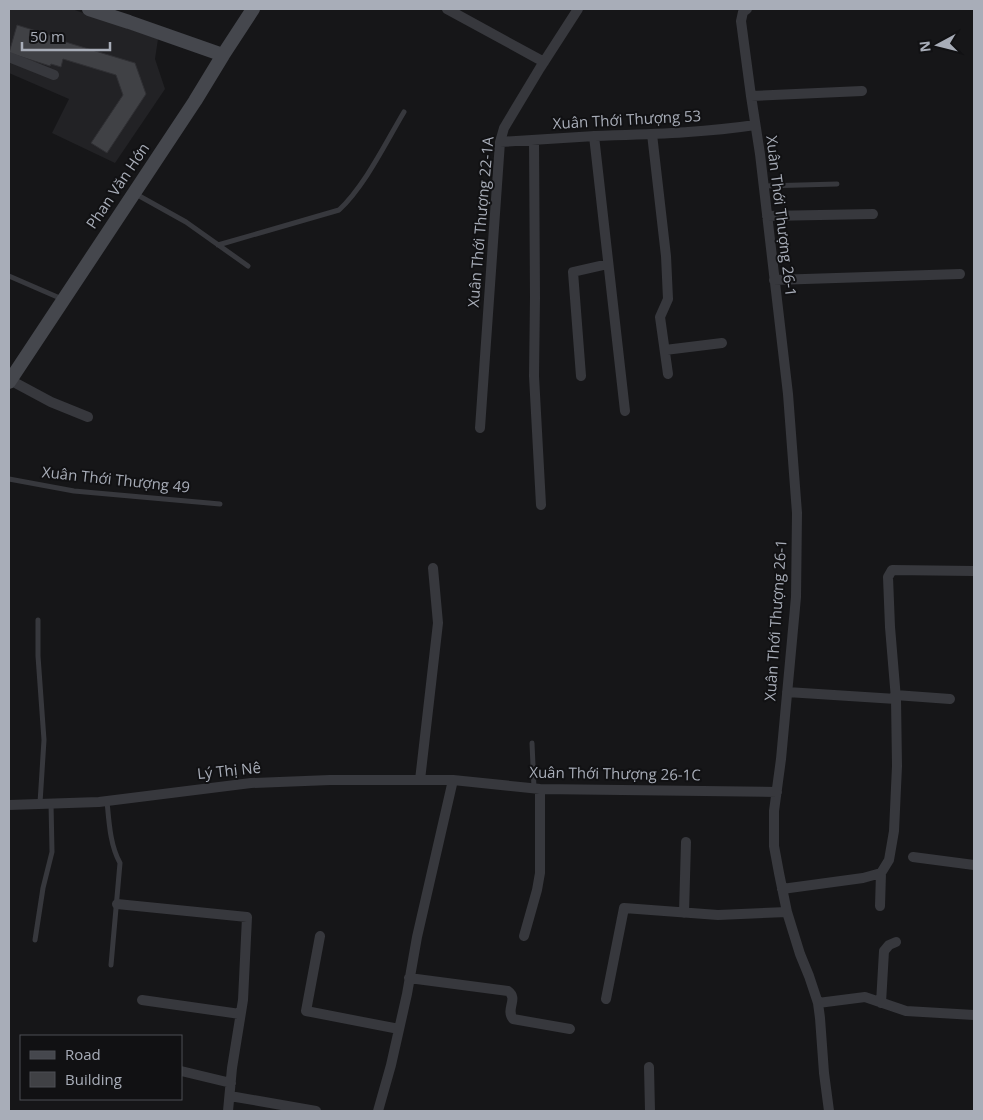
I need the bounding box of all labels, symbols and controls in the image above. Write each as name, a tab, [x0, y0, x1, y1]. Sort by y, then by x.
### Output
scale bar	[22, 20, 110, 52]
north arrow	[913, 20, 963, 70]
text: 50 m	[30, 26, 65, 46]
text: N	[914, 40, 935, 53]
street label: Xuân Thới Thượng 53	[552, 105, 702, 133]
street label: Xuân Thới Thượng 26-1	[762, 134, 802, 297]
street label: Xuân Thới Thượng 22-1A	[463, 135, 497, 308]
street label: Phan Văn Hớn	[81, 139, 153, 232]
street label: Xuân Thới Thượng 49	[41, 461, 191, 497]
street label: Xuân Thới Thượng 26-1	[759, 538, 791, 701]
street label: Lý Thị Nê	[196, 757, 262, 783]
street label: Xuân Thới Thượng 26-1C	[529, 762, 701, 784]
legend	[20, 1035, 182, 1100]
text: Road	[65, 1044, 101, 1064]
text: Building	[65, 1069, 122, 1089]

